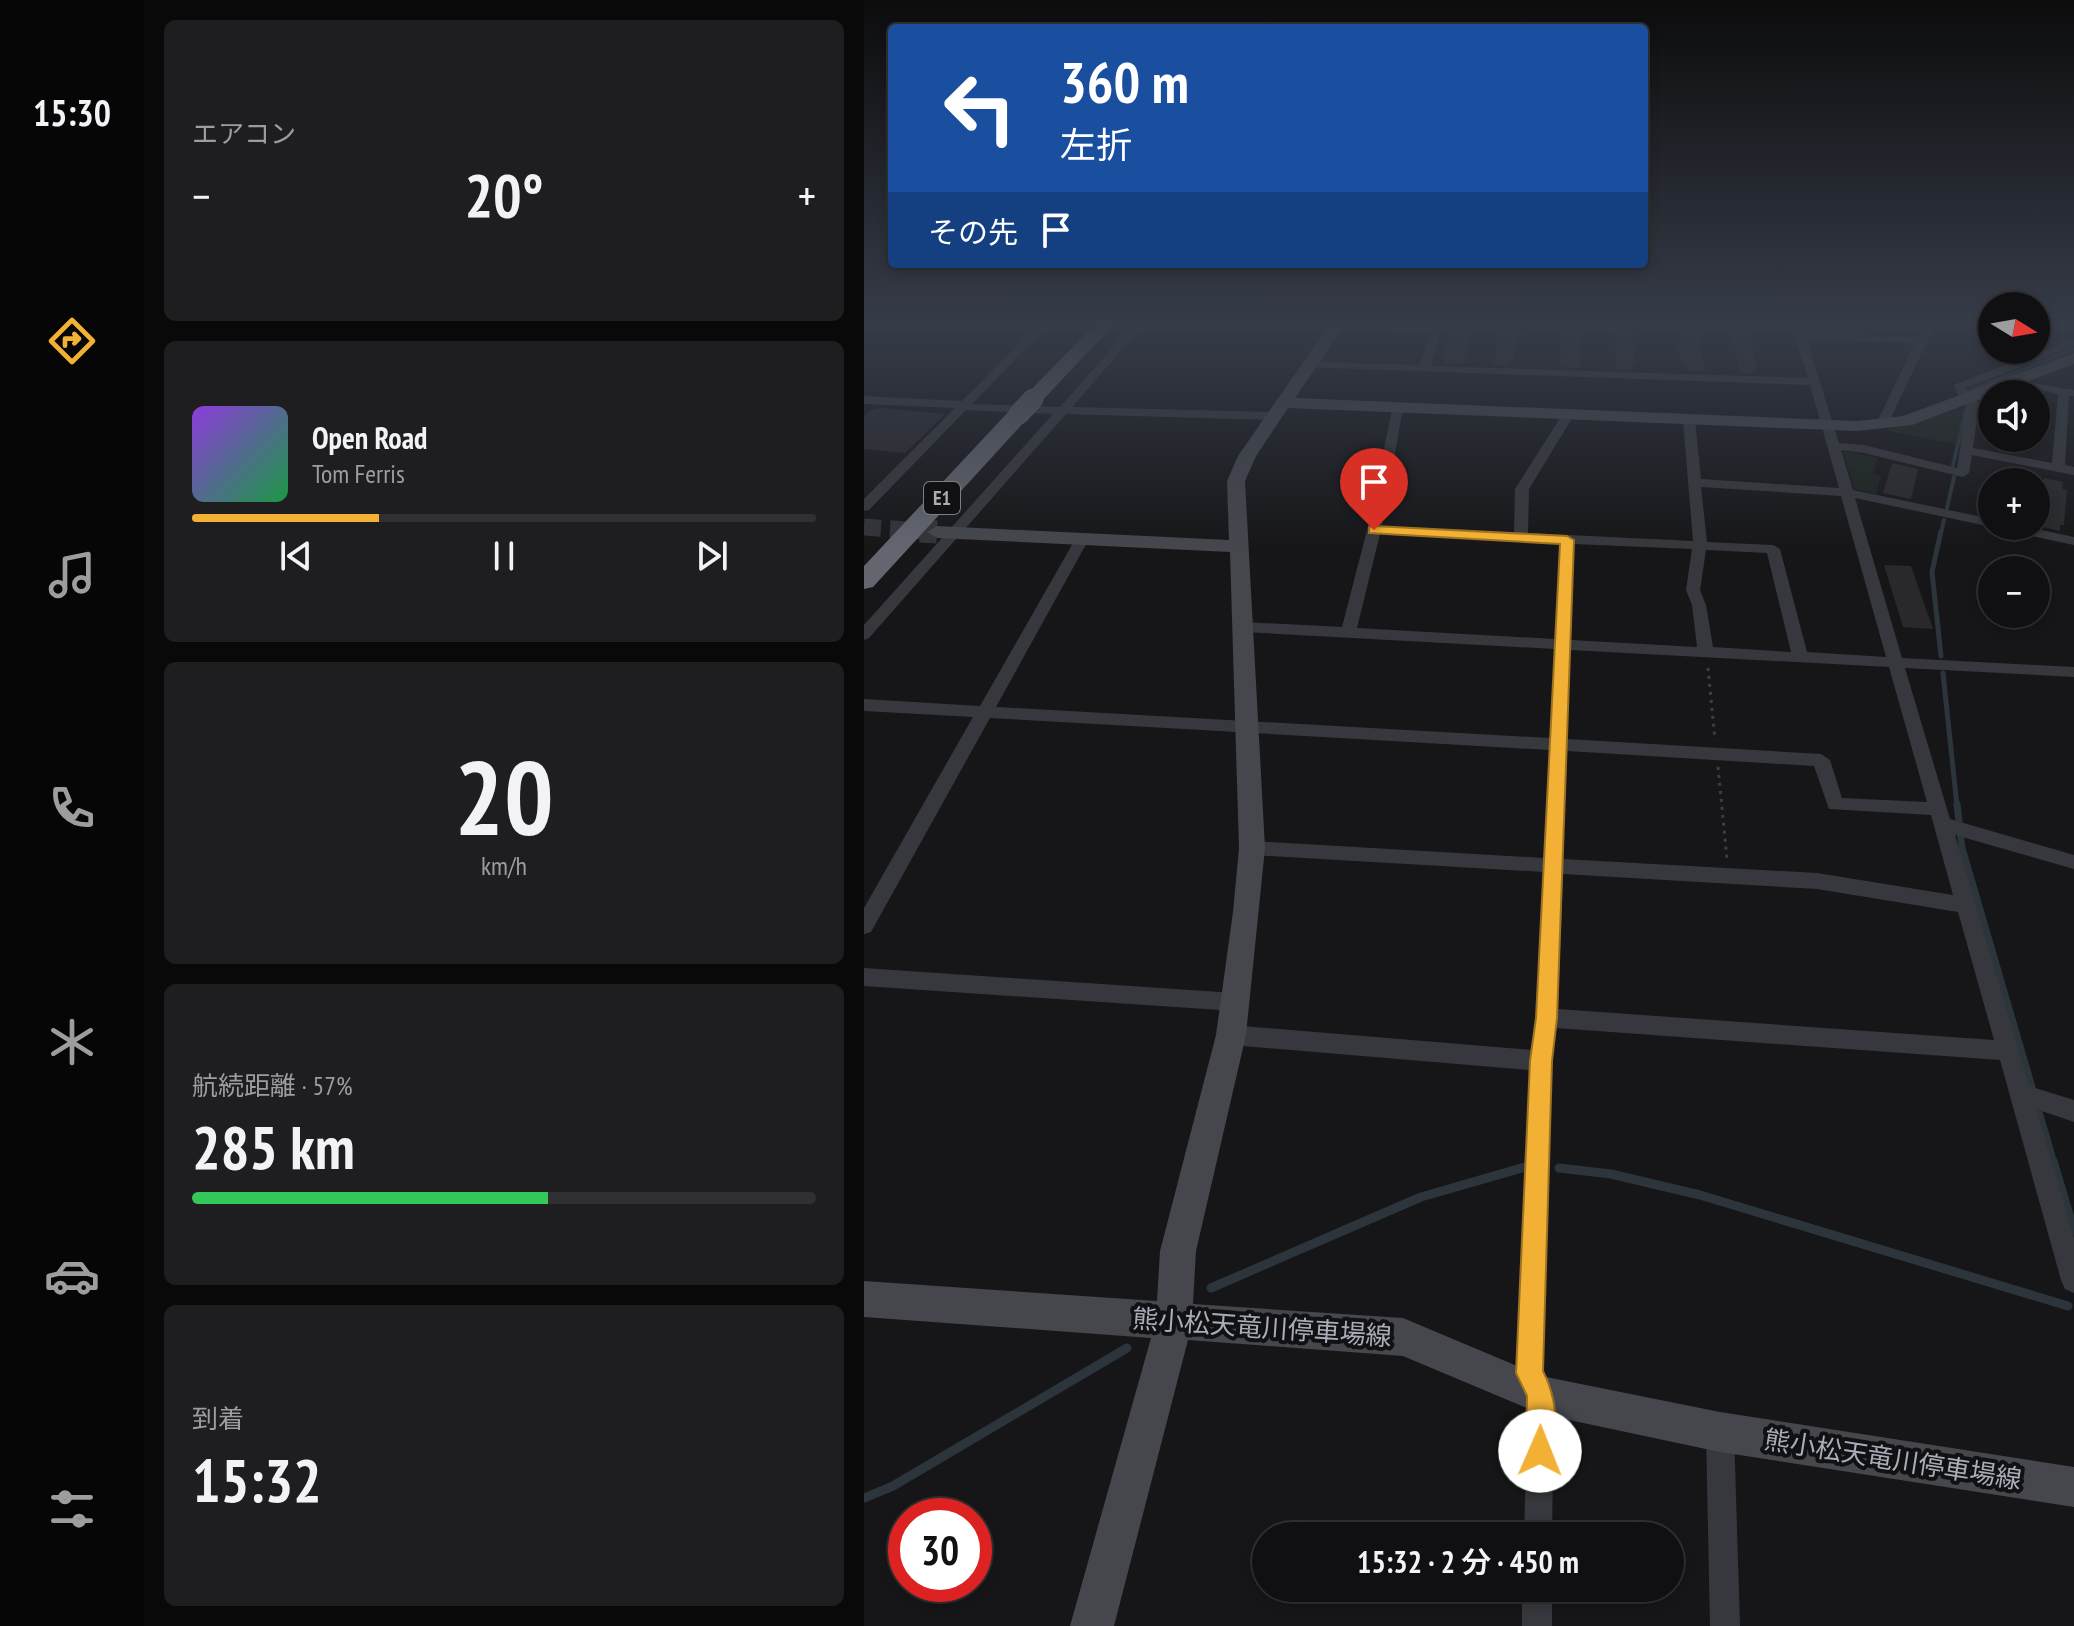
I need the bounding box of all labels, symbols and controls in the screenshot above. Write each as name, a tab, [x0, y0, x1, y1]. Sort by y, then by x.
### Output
text: 360 m	[1060, 46, 1189, 118]
icon: left	[928, 56, 1032, 160]
text: 15:30	[33, 89, 111, 136]
text: エアコン	[192, 117, 296, 150]
text: 左折	[1060, 121, 1132, 168]
text: 20°	[464, 156, 544, 234]
text: −	[192, 167, 210, 224]
text: +	[798, 167, 816, 224]
icon: arrive	[1034, 208, 1078, 252]
text: その先	[928, 212, 1018, 251]
north arrow	[1978, 292, 2050, 364]
map controls	[1978, 292, 2050, 628]
icon: directions	[44, 313, 100, 369]
button: sound	[1978, 380, 2050, 452]
text: Open Road	[312, 418, 427, 457]
pin	[1340, 448, 1408, 530]
text: Tom Ferris	[312, 457, 405, 490]
icon: arrive	[1352, 460, 1396, 504]
button: +	[1978, 468, 2050, 540]
road number: E1	[924, 482, 960, 514]
icon: previous	[274, 534, 318, 578]
icon: pause	[482, 534, 526, 578]
icon: next	[690, 534, 734, 578]
icon: music	[44, 547, 100, 603]
button: −	[1978, 556, 2050, 628]
text: 20	[454, 729, 554, 864]
icon: phone	[44, 780, 100, 836]
text: km/h	[481, 849, 527, 882]
icon: climate	[44, 1014, 100, 1070]
text: 航続距離 · 57%	[192, 1069, 353, 1102]
text: 285 km	[192, 1108, 355, 1186]
icon: car	[44, 1248, 100, 1304]
street label: 熊小松天竜川停車場線	[1131, 1301, 1393, 1353]
text: 到着	[192, 1402, 244, 1435]
position arrow	[1498, 1409, 1582, 1493]
street label: 熊小松天竜川停車場線	[1762, 1422, 2024, 1496]
text: 15:32	[192, 1441, 322, 1519]
icon: filters	[44, 1481, 100, 1537]
speed limit sign: 30	[888, 1498, 992, 1602]
text: 15:32 · 2 分 · 450 m	[1357, 1542, 1579, 1581]

